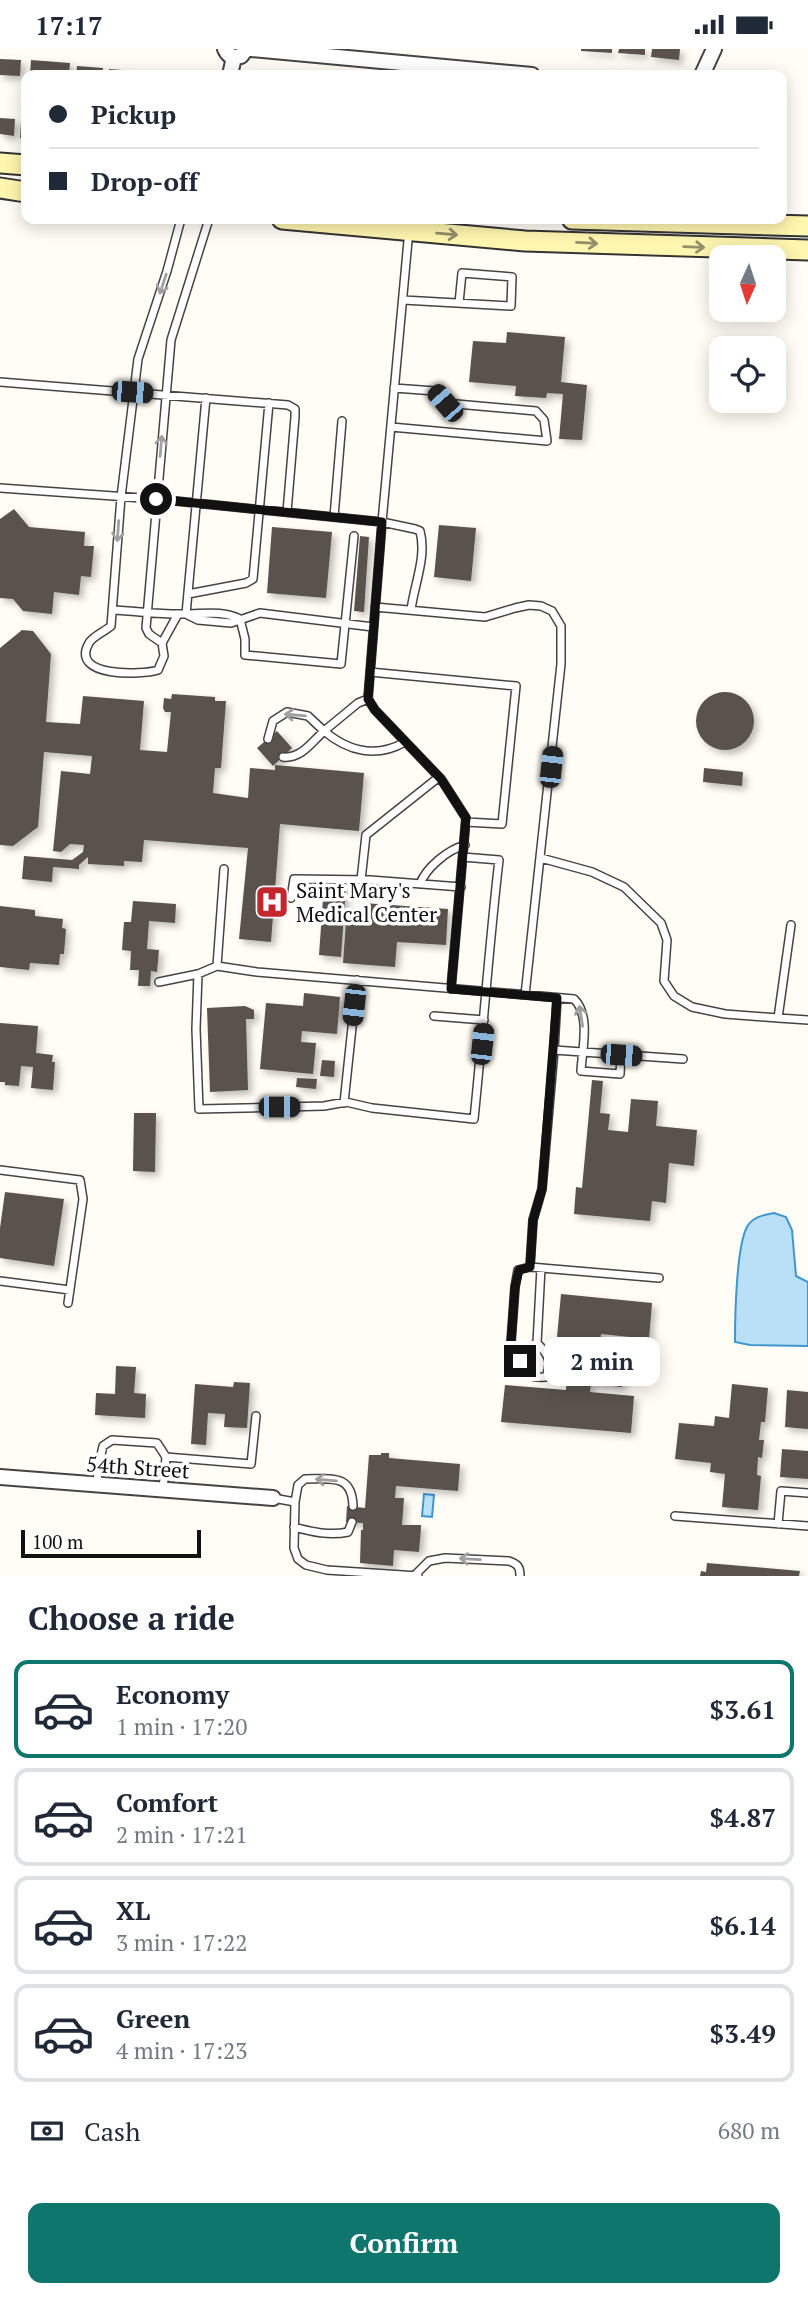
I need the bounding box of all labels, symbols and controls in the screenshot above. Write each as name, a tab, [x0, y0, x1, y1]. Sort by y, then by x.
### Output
text: 17:17	[35, 8, 103, 42]
text: Pickup	[91, 97, 176, 131]
text: Drop-off	[91, 164, 198, 198]
one-way arrow	[435, 228, 458, 241]
one-way arrow	[575, 237, 598, 250]
one-way arrow	[682, 240, 705, 254]
north arrow	[709, 245, 786, 322]
map controls	[709, 245, 786, 413]
one-way arrow	[155, 273, 168, 295]
button: locate	[709, 336, 786, 413]
car	[111, 380, 154, 404]
car	[424, 380, 467, 426]
one-way arrow	[155, 435, 168, 458]
route start	[140, 483, 172, 515]
one-way arrow	[111, 519, 124, 542]
one-way arrow	[284, 708, 307, 721]
car	[539, 745, 564, 789]
place label: Saint Mary's Medical Center	[296, 876, 437, 928]
hospital icon: Saint Mary's Medical Center	[253, 883, 291, 921]
car	[342, 983, 367, 1027]
one-way arrow	[574, 1005, 587, 1028]
car	[470, 1022, 495, 1066]
car	[600, 1043, 643, 1067]
car	[259, 1097, 301, 1118]
callout: 2 min	[544, 1337, 660, 1385]
route end	[504, 1345, 536, 1377]
text: 2 min	[571, 1346, 633, 1377]
street label: 54th Street	[85, 1449, 191, 1485]
one-way arrow	[315, 1473, 337, 1486]
scale bar	[21, 1527, 201, 1559]
text: 100 m	[32, 1529, 83, 1554]
one-way arrow	[459, 1552, 481, 1565]
text: Choose a ride	[28, 1597, 235, 1639]
text: Economy	[116, 1677, 229, 1711]
icon: car	[32, 1678, 95, 1741]
text: $3.61	[710, 1692, 776, 1726]
text: 1 min · 17:20	[116, 1711, 248, 1742]
text: Comfort	[116, 1785, 218, 1819]
icon: car	[32, 1786, 95, 1849]
text: $4.87	[710, 1800, 776, 1834]
text: 2 min · 17:21	[116, 1819, 248, 1850]
text: XL	[116, 1893, 150, 1927]
icon: car	[32, 1894, 95, 1957]
text: $6.14	[710, 1908, 776, 1942]
text: 3 min · 17:22	[116, 1927, 248, 1958]
text: Green	[116, 2001, 190, 2035]
icon: car	[32, 2002, 95, 2065]
text: $3.49	[710, 2016, 776, 2050]
text: 4 min · 17:23	[116, 2035, 248, 2066]
icon: cash	[28, 2112, 66, 2150]
text: Cash	[84, 2114, 140, 2148]
text: 680 m	[718, 2115, 780, 2146]
button: Confirm	[28, 2203, 780, 2283]

